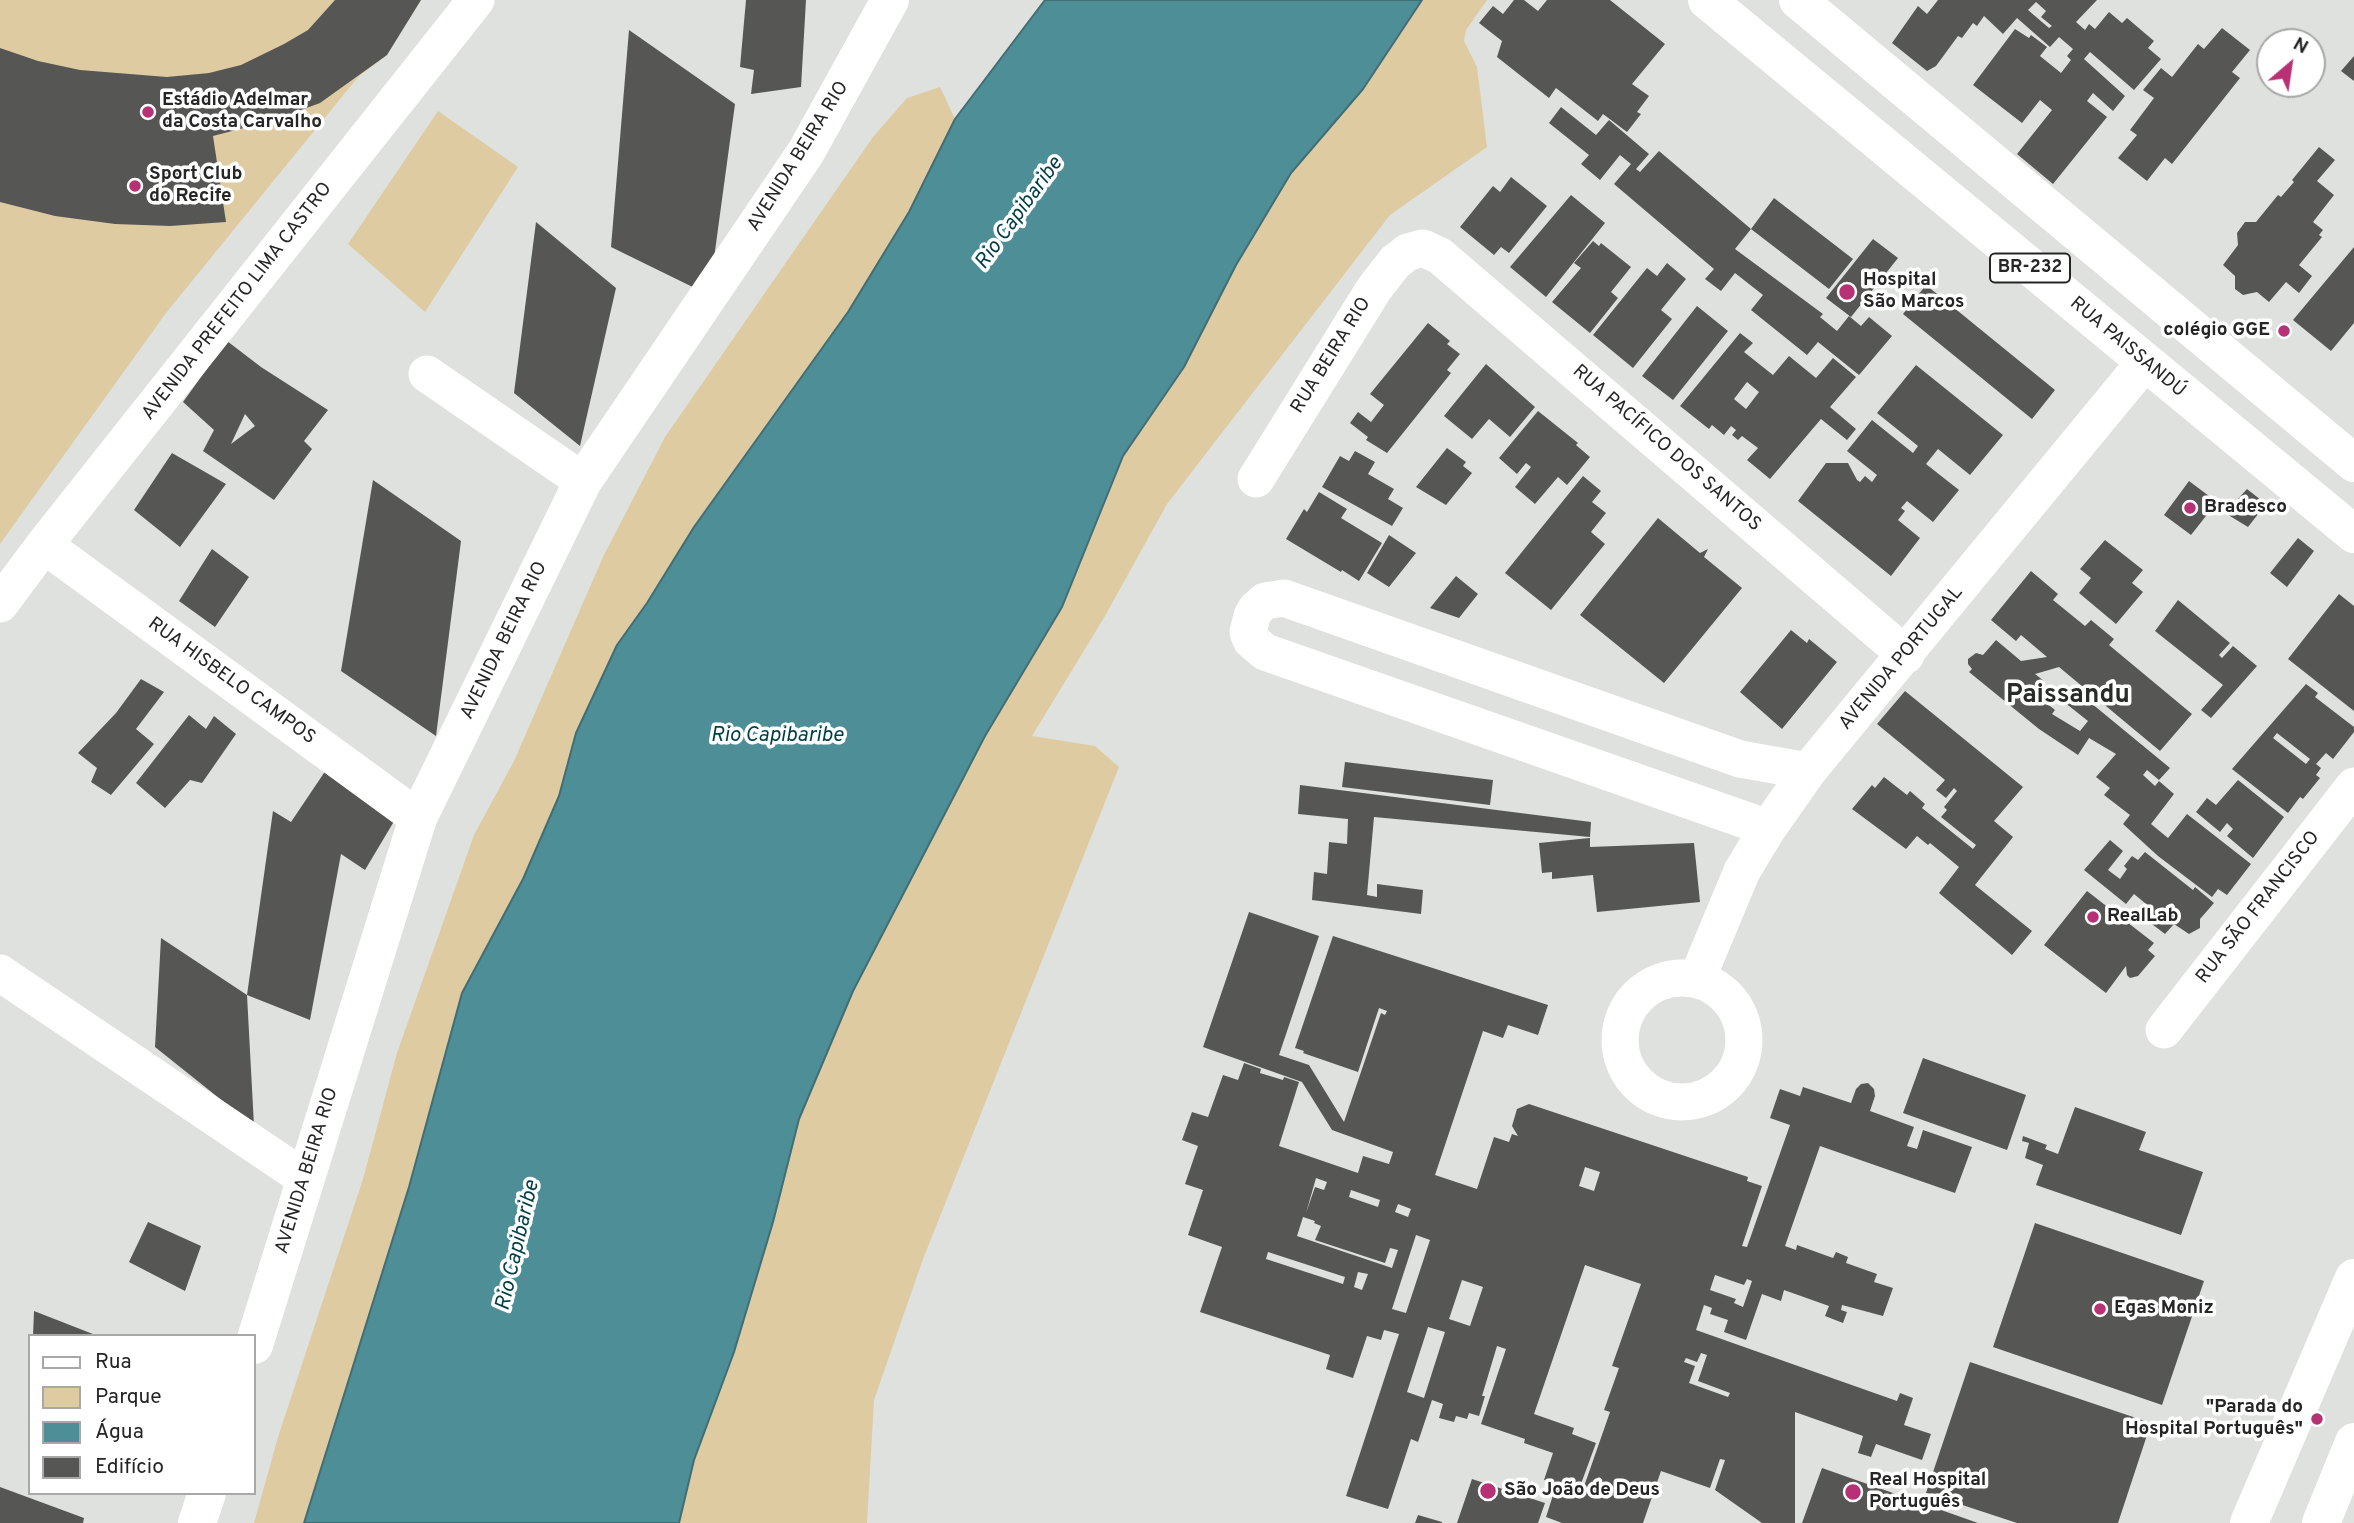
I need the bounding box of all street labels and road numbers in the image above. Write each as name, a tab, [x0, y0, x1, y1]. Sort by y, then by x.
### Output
street label: AVENIDA BEIRA RIO	[744, 78, 854, 236]
street label: AVENIDA PREFEITO LIMA CASTRO	[138, 179, 338, 425]
road number: BR-232	[1990, 254, 2070, 282]
street label: RUA PAISSANDÚ	[2064, 293, 2190, 403]
street label: RUA BEIRA RIO	[1287, 294, 1377, 418]
street label: RUA PACÍFICO DOS SANTOS	[1567, 361, 1765, 537]
street label: AVENIDA BEIRA RIO	[457, 558, 553, 724]
street label: AVENIDA PORTUGAL	[1835, 582, 1969, 736]
street label: RUA HISBELO CAMPOS	[143, 614, 319, 750]
street label: RUA SÃO FRANCISCO	[2192, 827, 2326, 989]
street label: AVENIDA BEIRA RIO	[272, 1085, 344, 1257]

